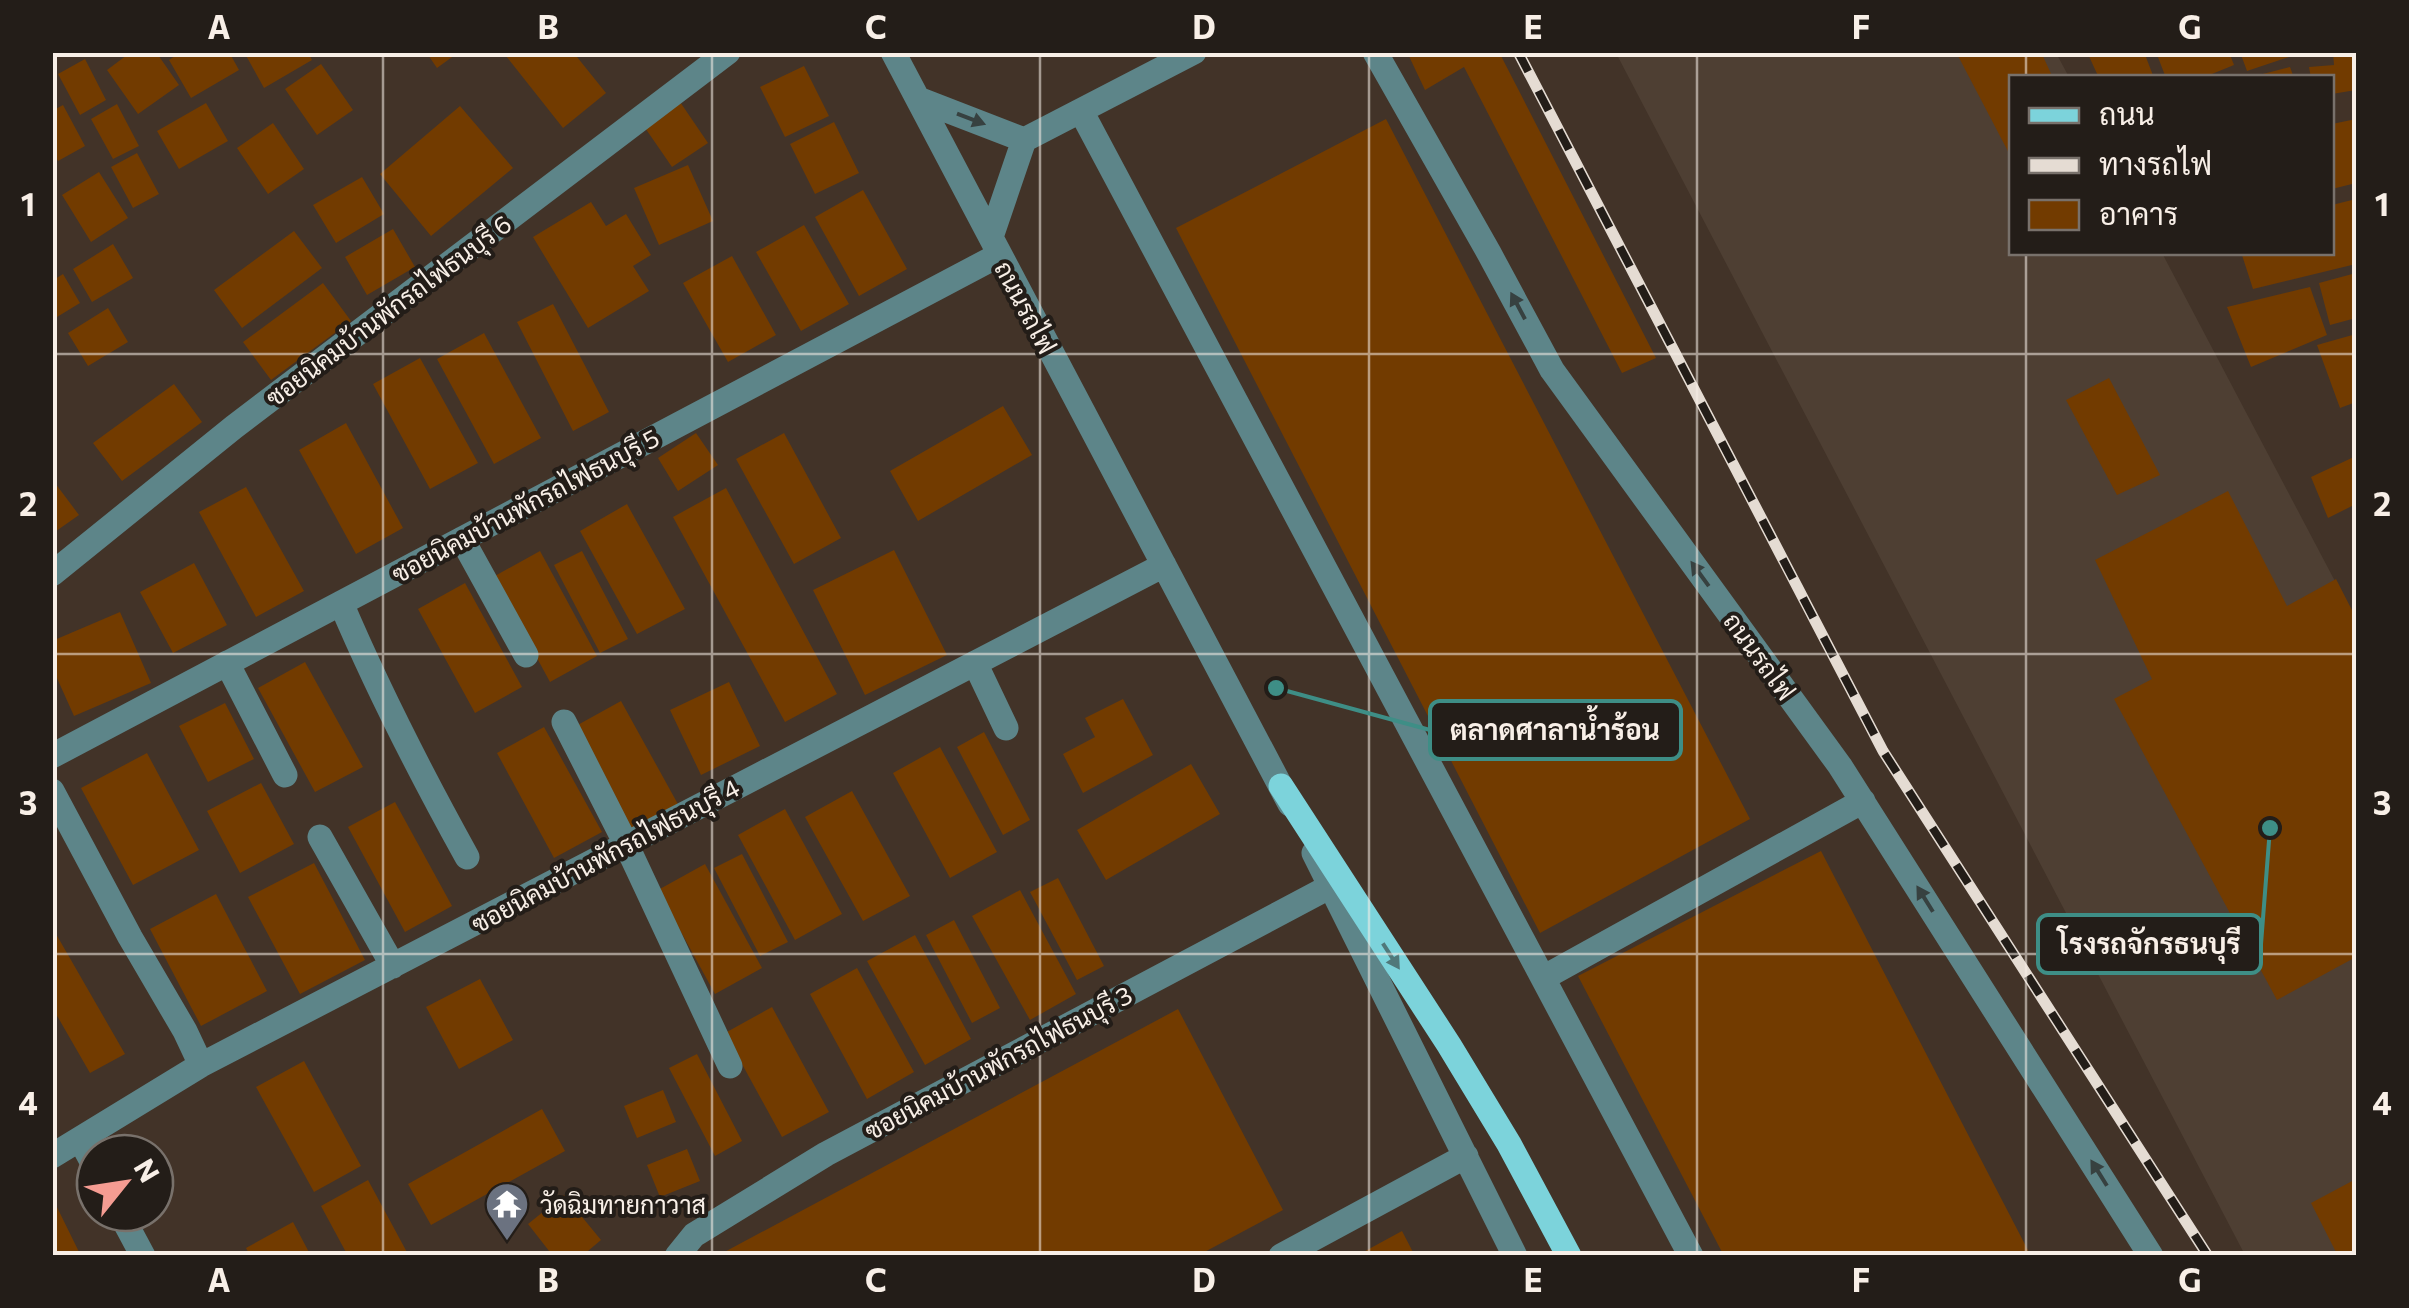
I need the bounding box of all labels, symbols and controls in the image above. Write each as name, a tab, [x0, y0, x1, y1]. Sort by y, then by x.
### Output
text: A	[208, 6, 231, 46]
text: B	[537, 6, 559, 46]
text: C	[865, 6, 887, 46]
text: D	[1192, 6, 1216, 46]
text: E	[1523, 6, 1543, 46]
text: F	[1852, 6, 1870, 46]
text: G	[2178, 6, 2202, 46]
legend	[2009, 75, 2334, 255]
text: ถนน	[2099, 94, 2155, 131]
one-way arrow	[956, 112, 986, 127]
text: ทางรถไฟ	[2099, 144, 2212, 181]
text: 1	[21, 183, 35, 223]
text: 1	[2375, 183, 2389, 223]
text: อาคาร	[2099, 194, 2178, 231]
street label: ซอยนิคมบ้านพักรถไฟธนบุรี 6	[259, 208, 519, 415]
street label: ถนนรถไฟ	[989, 255, 1063, 359]
one-way arrow	[1509, 291, 1526, 320]
street label: ซอยนิคมบ้านพักรถไฟธนบุรี 5	[386, 422, 666, 592]
text: 2	[19, 483, 37, 523]
text: 2	[2373, 483, 2391, 523]
one-way arrow	[1691, 561, 1711, 587]
street label: ถนนรถไฟ	[1718, 606, 1802, 706]
callout: ตลาดศาลาน้ำร้อน	[1430, 701, 1681, 759]
text: ตลาดศาลาน้ำร้อน	[1450, 704, 1660, 746]
street label: ซอยนิคมบ้านพักรถไฟธนบุรี 4	[466, 772, 746, 942]
text: 3	[19, 782, 37, 822]
text: 3	[2373, 782, 2391, 822]
one-way arrow	[1916, 885, 1934, 913]
callout: โรงรถจักรธนบุรี	[2038, 915, 2261, 973]
text: โรงรถจักรธนบุรี	[2056, 925, 2241, 964]
one-way arrow	[1382, 942, 1400, 969]
street label: ซอยนิคมบ้านพักรถไฟธนบุรี 3	[859, 979, 1139, 1149]
text: 4	[18, 1082, 38, 1122]
text: 4	[2372, 1082, 2392, 1122]
north arrow	[75, 1133, 175, 1233]
text: N	[128, 1152, 167, 1188]
one-way arrow	[2091, 1159, 2109, 1187]
temple icon: วัดฉิมทายกาวาส	[484, 1181, 530, 1242]
place label: วัดฉิมทายกาวาส	[540, 1189, 706, 1219]
text: A	[208, 1259, 231, 1299]
text: B	[537, 1259, 559, 1299]
text: C	[865, 1259, 887, 1299]
text: D	[1192, 1259, 1216, 1299]
text: E	[1523, 1259, 1543, 1299]
text: F	[1852, 1259, 1870, 1299]
text: G	[2178, 1259, 2202, 1299]

